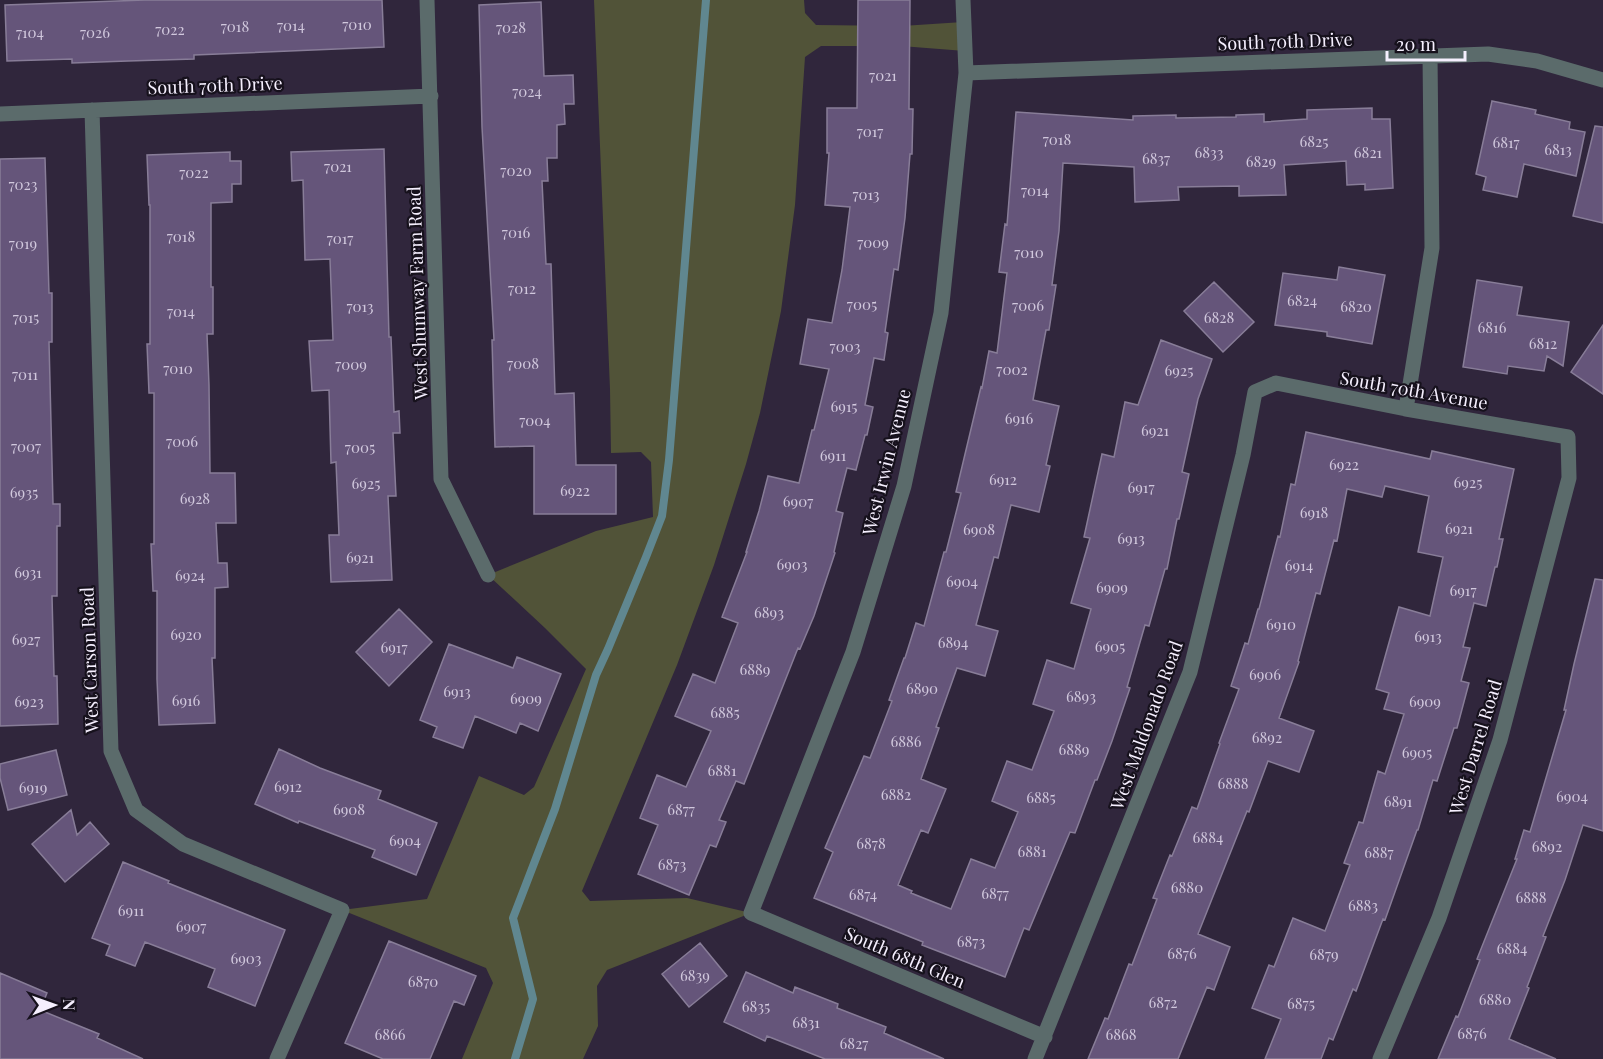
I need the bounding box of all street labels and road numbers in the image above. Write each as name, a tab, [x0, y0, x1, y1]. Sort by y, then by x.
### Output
street label: South 70th Drive	[1217, 27, 1353, 55]
street label: South 70th Drive	[147, 71, 283, 99]
street label: West Shumway Farm Road	[401, 185, 433, 401]
street label: South 70th Avenue	[1338, 365, 1490, 415]
street label: West Irwin Avenue	[856, 386, 916, 539]
street label: West Carson Road	[74, 586, 104, 734]
street label: West Maldonado Road	[1104, 637, 1188, 814]
street label: West Darrel Road	[1443, 676, 1507, 818]
street label: South 68th Glen	[841, 921, 969, 993]

